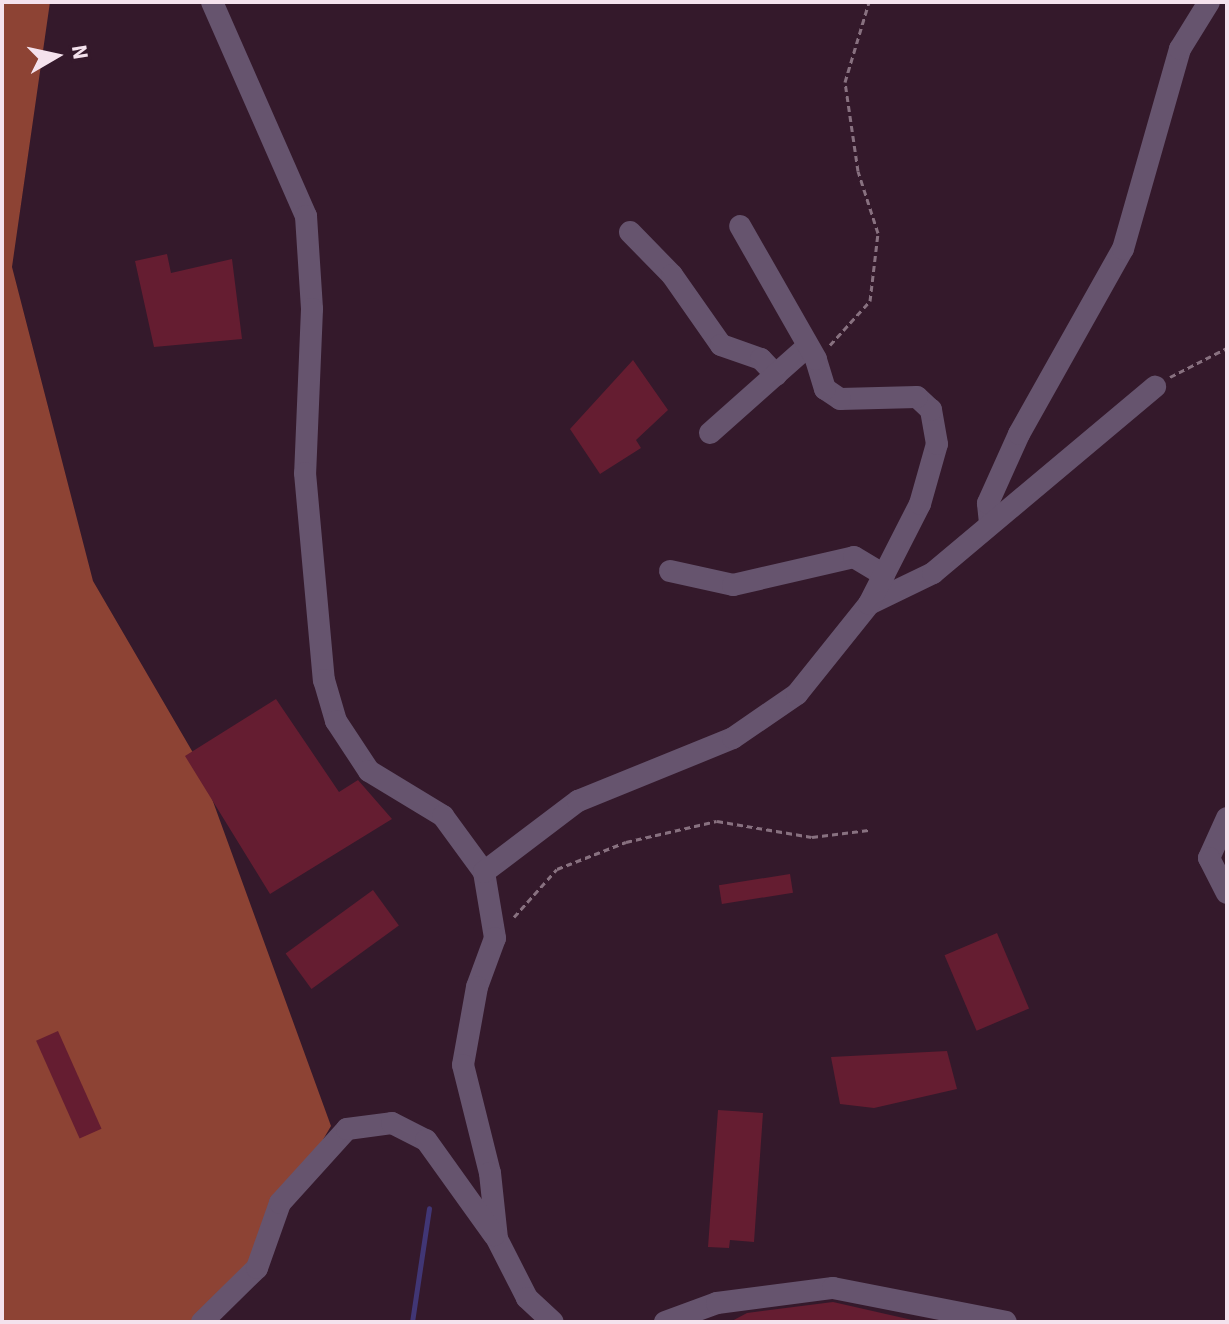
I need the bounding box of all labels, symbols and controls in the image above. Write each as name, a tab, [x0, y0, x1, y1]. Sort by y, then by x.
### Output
north arrow	[16, 16, 96, 96]
text: N	[63, 43, 97, 62]

